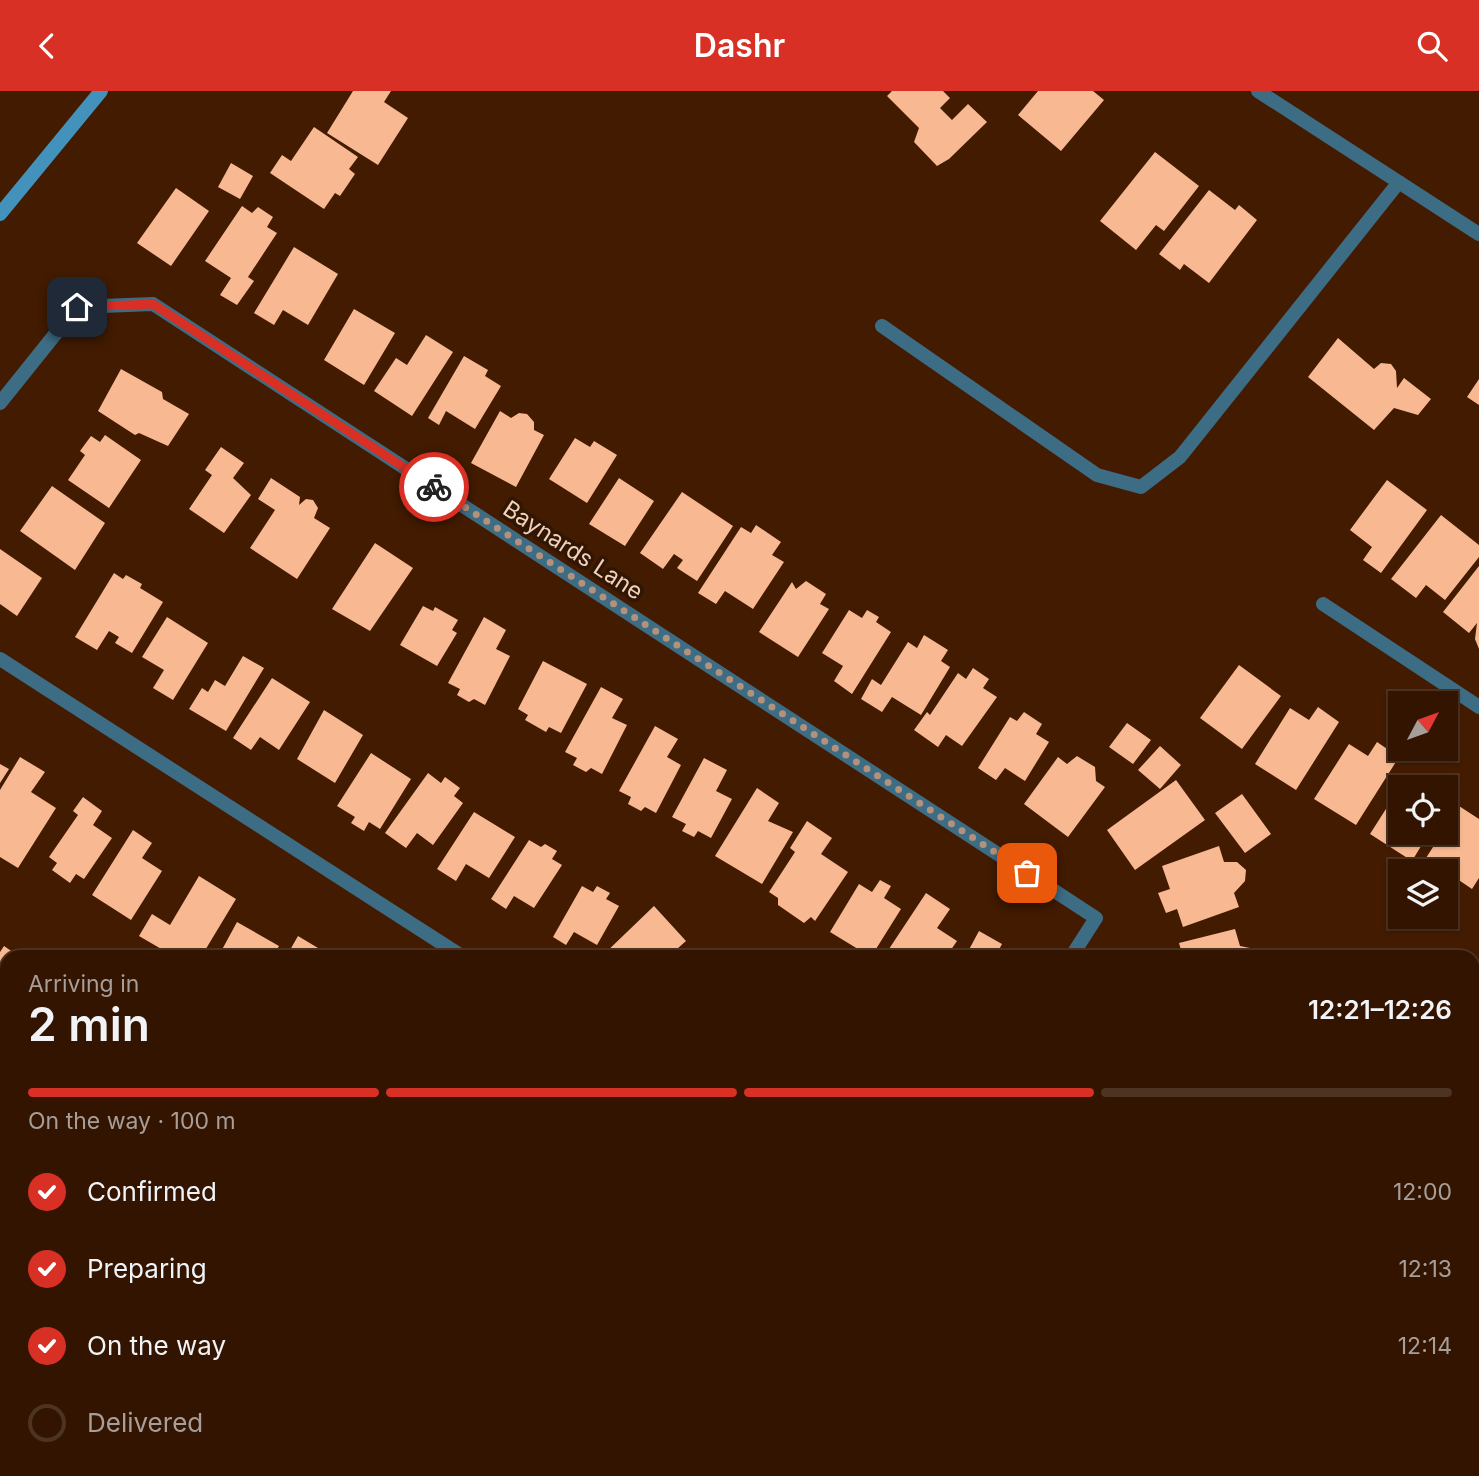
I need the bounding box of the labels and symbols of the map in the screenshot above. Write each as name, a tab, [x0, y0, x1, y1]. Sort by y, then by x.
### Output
pin	[47, 277, 107, 337]
courier	[399, 452, 469, 522]
street label: Baynards Lane	[498, 494, 648, 606]
north arrow	[1388, 691, 1458, 761]
pin	[997, 843, 1057, 903]

